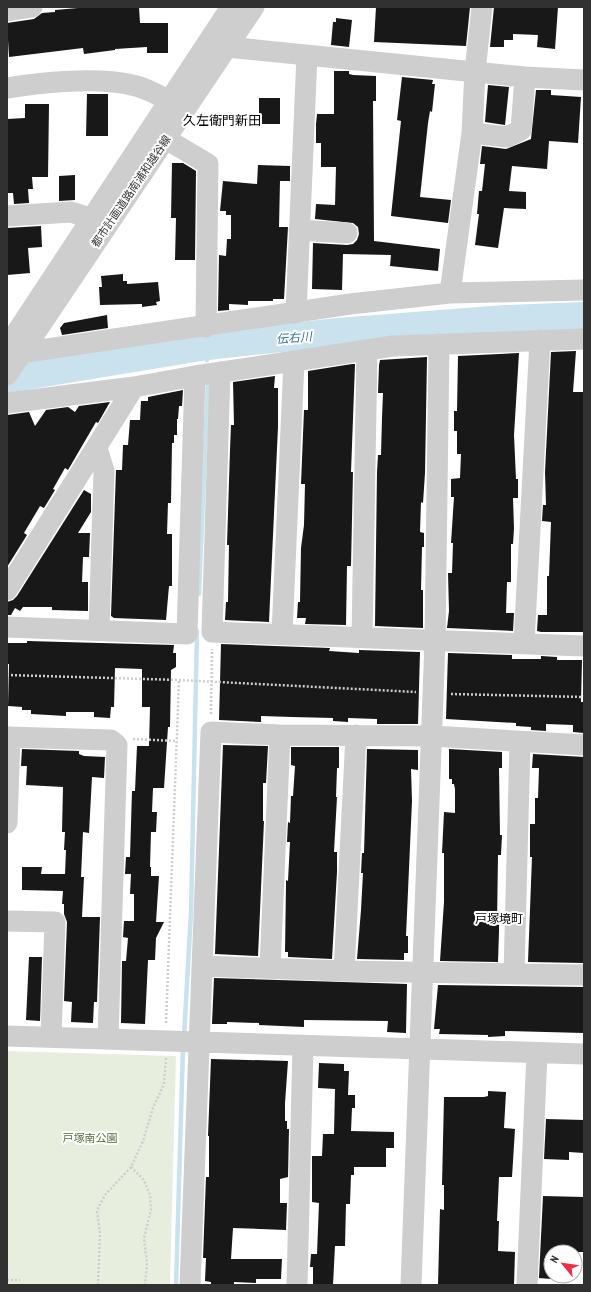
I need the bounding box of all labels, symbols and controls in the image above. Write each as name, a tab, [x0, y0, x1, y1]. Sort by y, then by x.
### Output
district label: 久左衛門新田	[183, 112, 261, 129]
street label: 都市計画道路南浦和越谷線	[88, 132, 174, 250]
water label: 伝右川	[275, 328, 315, 347]
district label: 戸塚境町	[475, 911, 523, 926]
park label: 戸塚南公園	[63, 1131, 118, 1145]
north arrow	[543, 1244, 583, 1284]
text: N	[547, 1253, 562, 1265]

